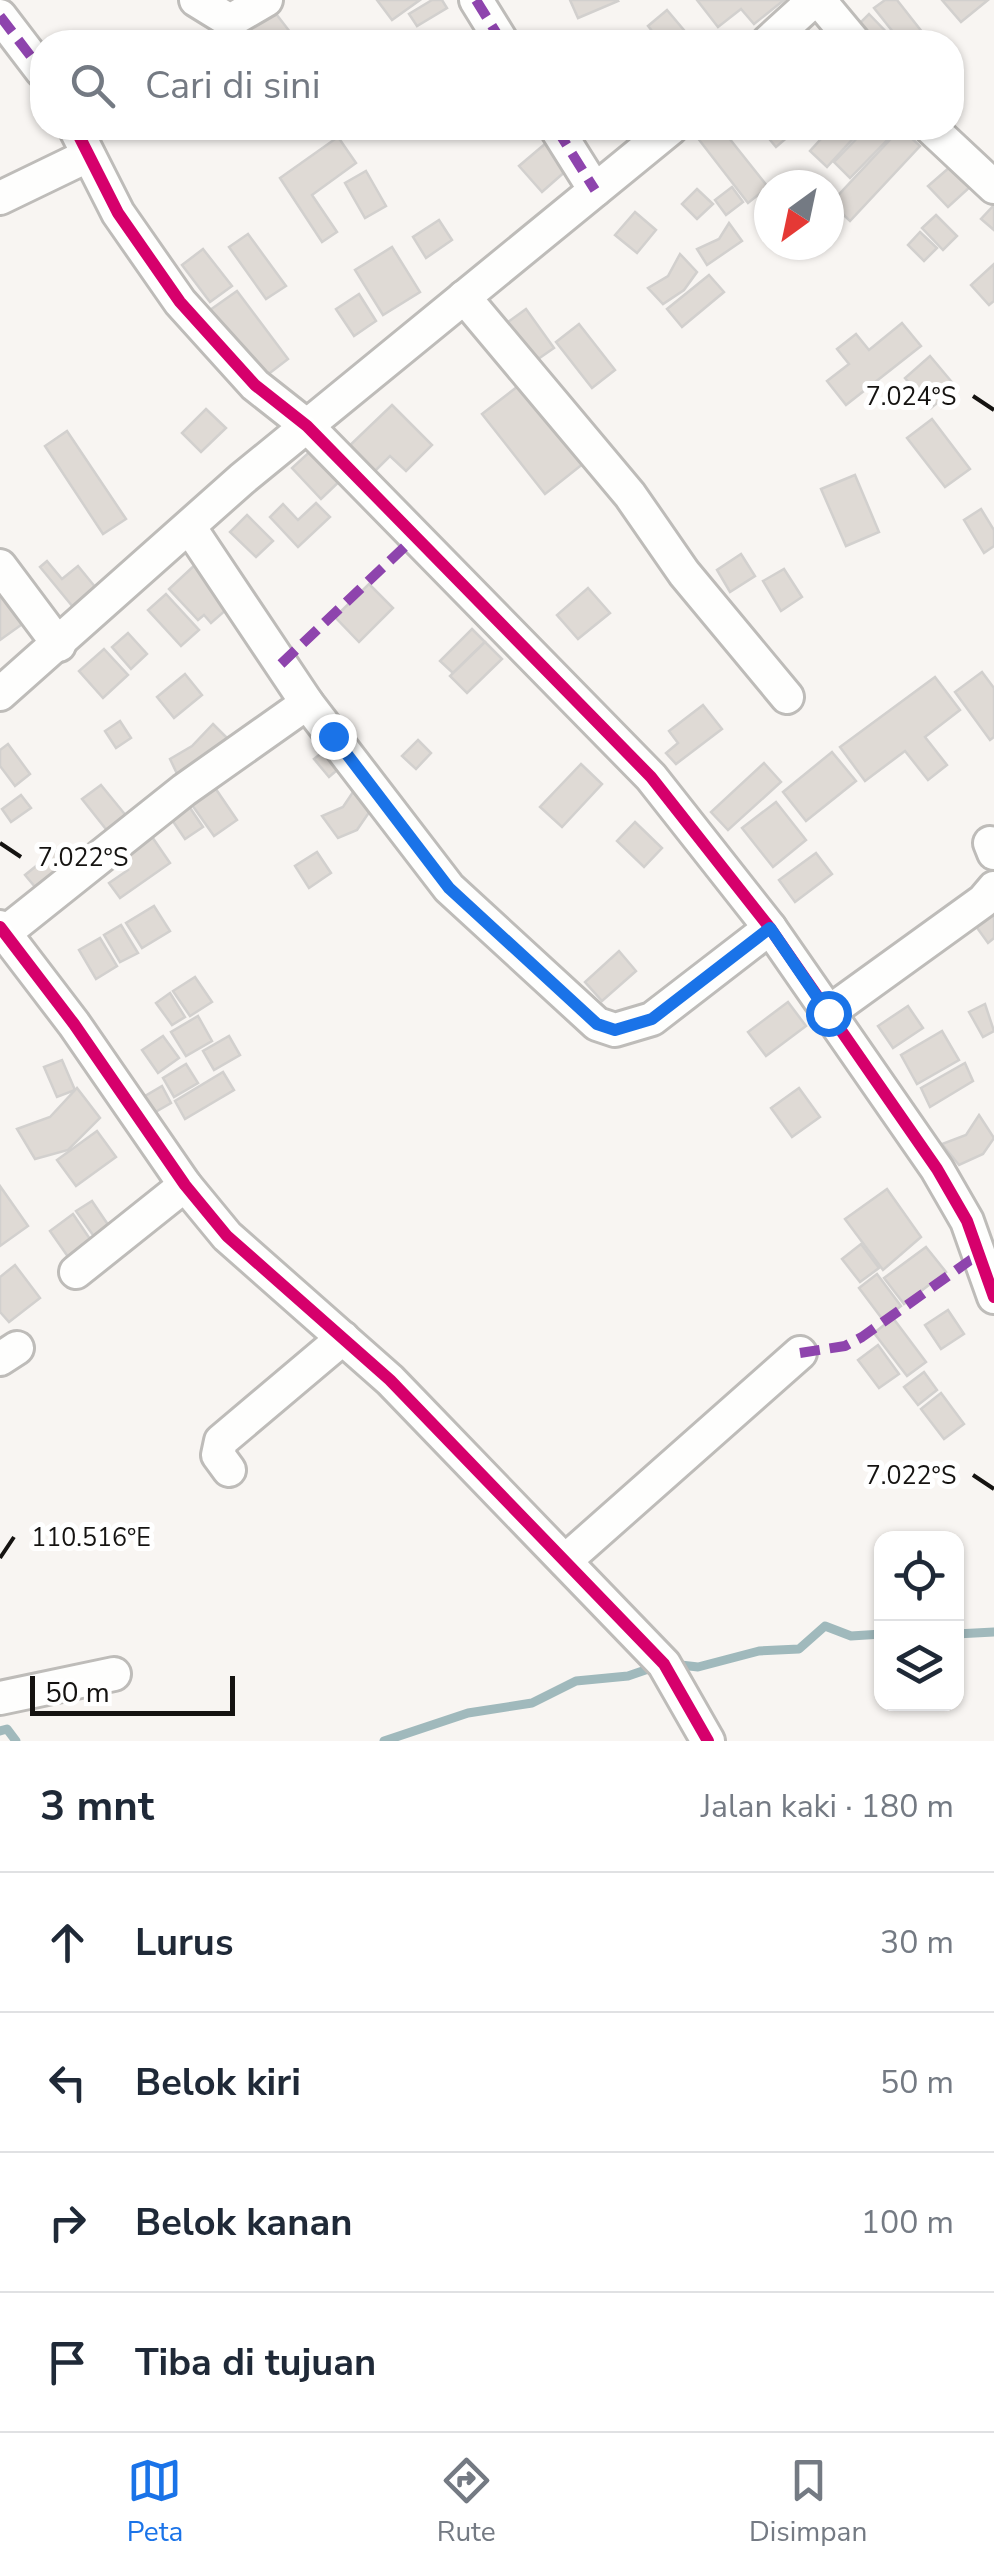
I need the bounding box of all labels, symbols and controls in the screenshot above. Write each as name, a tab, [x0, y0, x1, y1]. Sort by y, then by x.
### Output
search box	[30, 30, 964, 140]
icon: search	[65, 58, 120, 113]
text: Cari di sini	[145, 60, 321, 111]
north arrow	[754, 170, 844, 260]
text: 7.024°S	[866, 380, 956, 414]
route end	[311, 714, 357, 760]
text: 7.022°S	[38, 841, 128, 875]
route start	[806, 991, 852, 1037]
text: 7.022°S	[866, 1459, 956, 1493]
text: 110.516°E	[31, 1521, 151, 1555]
map controls	[874, 1531, 964, 1711]
button: locate	[874, 1531, 964, 1621]
button: layers	[874, 1621, 964, 1711]
scale bar	[30, 1671, 235, 1716]
text: 50 m	[45, 1674, 110, 1712]
text: 3 mnt	[40, 1778, 154, 1835]
text: Jalan kaki · 180 m	[701, 1785, 954, 1828]
icon: ahead	[40, 1915, 95, 1970]
text: Lurus	[135, 1917, 233, 1968]
text: 30 m	[880, 1921, 954, 1964]
icon: left	[40, 2055, 95, 2110]
text: Belok kiri	[135, 2057, 301, 2108]
text: 50 m	[880, 2061, 954, 2104]
icon: right	[40, 2195, 95, 2250]
text: Belok kanan	[135, 2197, 352, 2248]
text: 100 m	[861, 2201, 954, 2244]
icon: arrive	[40, 2335, 95, 2390]
text: Tiba di tujuan	[135, 2337, 376, 2388]
tab: Peta	[127, 2453, 183, 2551]
tab: Rute	[437, 2453, 496, 2551]
tab: Disimpan	[749, 2453, 867, 2551]

